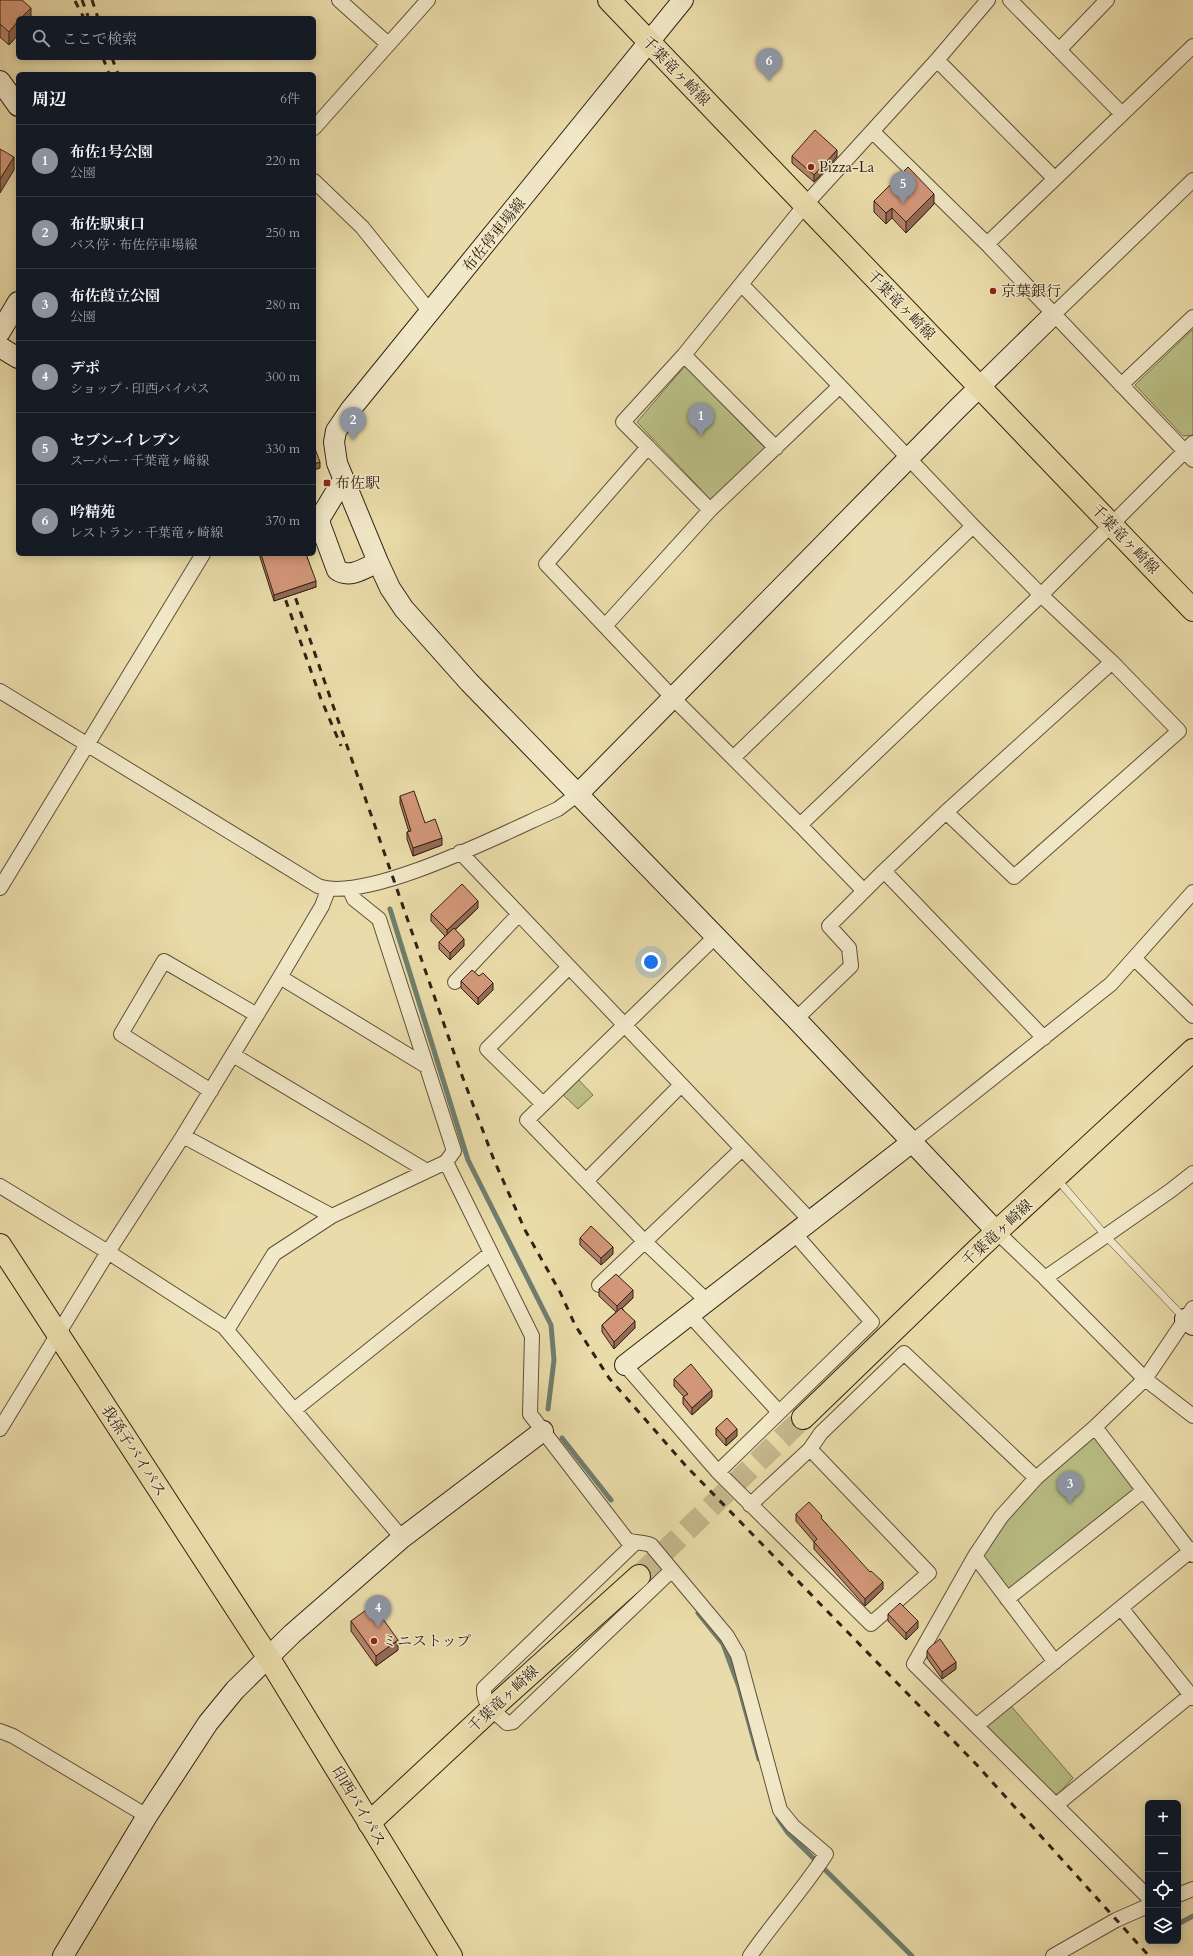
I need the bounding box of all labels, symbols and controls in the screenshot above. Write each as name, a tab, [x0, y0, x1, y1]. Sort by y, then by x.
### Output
search box	[16, 16, 316, 60]
icon: search	[30, 27, 52, 49]
text: ここで検索	[62, 29, 137, 49]
street label: 千葉竜ヶ崎線	[638, 32, 714, 110]
pin: 6	[756, 48, 782, 81]
text: 周辺	[32, 88, 66, 111]
text: 6件	[280, 90, 300, 108]
text: 布佐1号公園	[70, 142, 153, 162]
text: 1	[42, 152, 48, 170]
text: 220 m	[266, 152, 300, 170]
place label: Pizza-La	[819, 157, 875, 177]
marker: Pizza-La	[806, 162, 816, 172]
text: 公園	[70, 164, 96, 182]
pin: 5	[890, 171, 916, 204]
street label: 布佐停車場線	[458, 194, 530, 276]
text: 布佐駅東口	[70, 214, 145, 234]
text: 2	[42, 224, 48, 242]
text: 250 m	[266, 224, 300, 242]
text: バス停 · 布佐停車場線	[70, 236, 197, 254]
street label: 千葉竜ヶ崎線	[863, 266, 939, 344]
place label: 京葉銀行	[1001, 281, 1061, 301]
text: 布佐葭立公園	[70, 286, 160, 306]
marker: 京葉銀行	[988, 286, 998, 296]
text: 3	[42, 296, 48, 314]
text: 280 m	[266, 296, 300, 314]
text: 公園	[70, 308, 96, 326]
text: デポ	[70, 358, 100, 378]
text: 4	[42, 368, 48, 386]
text: 300 m	[266, 368, 300, 386]
text: ショップ · 印西バイパス	[70, 380, 210, 398]
pin: 1	[688, 403, 714, 436]
pin: 2	[340, 407, 366, 440]
text: セブン-イレブン	[70, 430, 181, 450]
text: 5	[42, 440, 48, 458]
text: 330 m	[266, 440, 300, 458]
text: スーパー · 千葉竜ヶ崎線	[70, 452, 209, 470]
place label: 布佐駅	[335, 473, 380, 493]
marker: 布佐駅	[322, 478, 332, 488]
street label: 千葉竜ヶ崎線	[1087, 500, 1163, 578]
text: 吟精苑	[70, 502, 115, 522]
text: 6	[42, 512, 48, 530]
text: 370 m	[266, 512, 300, 530]
text: レストラン · 千葉竜ヶ崎線	[70, 524, 223, 542]
your location	[641, 952, 661, 972]
street label: 千葉竜ヶ崎線	[957, 1195, 1037, 1271]
street label: 我孫子バイパス	[97, 1402, 171, 1500]
pin: 3	[1057, 1471, 1083, 1504]
pin: 4	[365, 1595, 391, 1628]
place label: ミニストップ	[382, 1631, 472, 1651]
marker: ミニストップ	[369, 1636, 379, 1646]
street label: 千葉竜ヶ崎線	[463, 1661, 543, 1737]
street label: 印西バイパス	[327, 1762, 391, 1850]
map controls	[1145, 1800, 1181, 1944]
button: +	[1145, 1800, 1181, 1836]
button: −	[1145, 1836, 1181, 1872]
button: locate	[1145, 1872, 1181, 1908]
button: layers	[1145, 1908, 1181, 1944]

